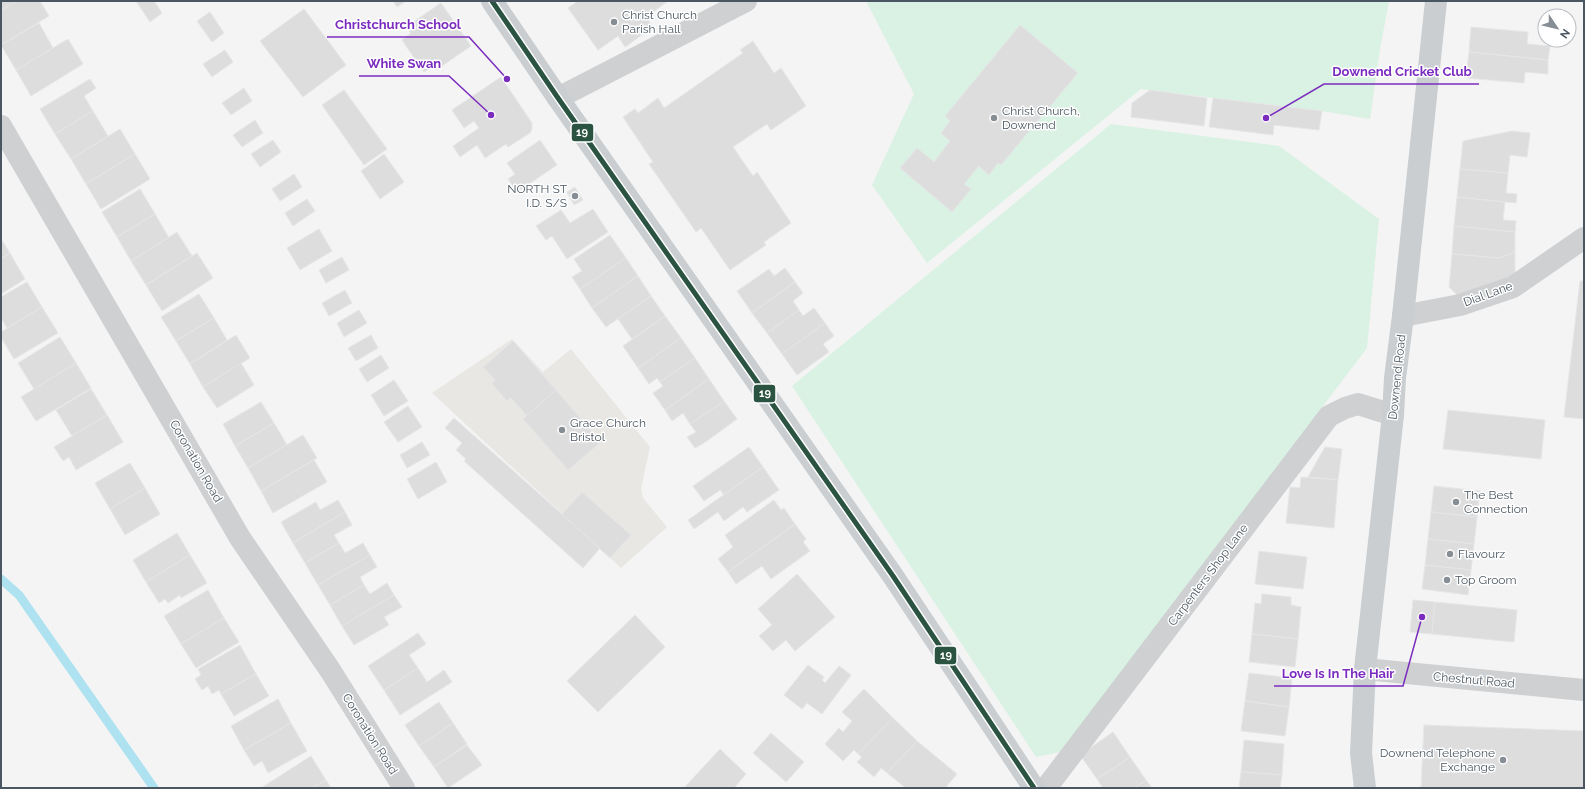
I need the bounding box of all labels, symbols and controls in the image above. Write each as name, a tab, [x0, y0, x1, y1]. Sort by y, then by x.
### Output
place label: Christ Church Parish Hall	[622, 8, 697, 36]
north arrow	[1537, 8, 1577, 48]
callout: Christchurch School	[327, 12, 469, 37]
text: Christchurch School	[335, 17, 462, 32]
marker: Christ Church Parish Hall	[609, 17, 619, 27]
text: N	[1557, 26, 1573, 41]
callout: White Swan	[359, 51, 449, 76]
text: White Swan	[367, 56, 441, 71]
callout: Downend Cricket Club	[1324, 59, 1479, 84]
text: Downend Cricket Club	[1332, 64, 1472, 79]
place label: Christ Church, Downend	[1002, 104, 1080, 132]
marker: Christ Church, Downend	[989, 113, 999, 123]
line badge: 19	[571, 123, 594, 142]
text: 19	[576, 126, 588, 139]
place label: NORTH ST I.D. S/S	[507, 182, 568, 210]
marker: NORTH ST I.D. S/S	[570, 191, 580, 201]
street label: Dial Lane	[1462, 279, 1514, 309]
street label: Downend Road	[1386, 334, 1408, 420]
line badge: 19	[753, 384, 776, 403]
text: 19	[759, 387, 771, 400]
place label: Grace Church Bristol	[570, 416, 646, 444]
street label: Coronation Road	[167, 417, 225, 505]
marker: Grace Church Bristol	[557, 425, 567, 435]
place label: The Best Connection	[1464, 488, 1528, 516]
marker: The Best Connection	[1451, 497, 1461, 507]
street label: Carpenters Shop Lane	[1165, 521, 1251, 629]
place label: Flavourz	[1458, 547, 1505, 561]
marker: Flavourz	[1445, 549, 1455, 559]
place label: Top Groom	[1455, 573, 1517, 587]
marker: Top Groom	[1442, 575, 1452, 585]
line badge: 19	[934, 646, 957, 665]
text: 19	[940, 649, 952, 662]
callout: Love Is In The Hair	[1274, 661, 1403, 686]
text: Love Is In The Hair	[1282, 666, 1394, 681]
street label: Chestnut Road	[1433, 669, 1515, 691]
street label: Coronation Road	[340, 691, 400, 777]
place label: Downend Telephone Exchange	[1380, 746, 1495, 774]
marker: Downend Telephone Exchange	[1498, 755, 1508, 765]

